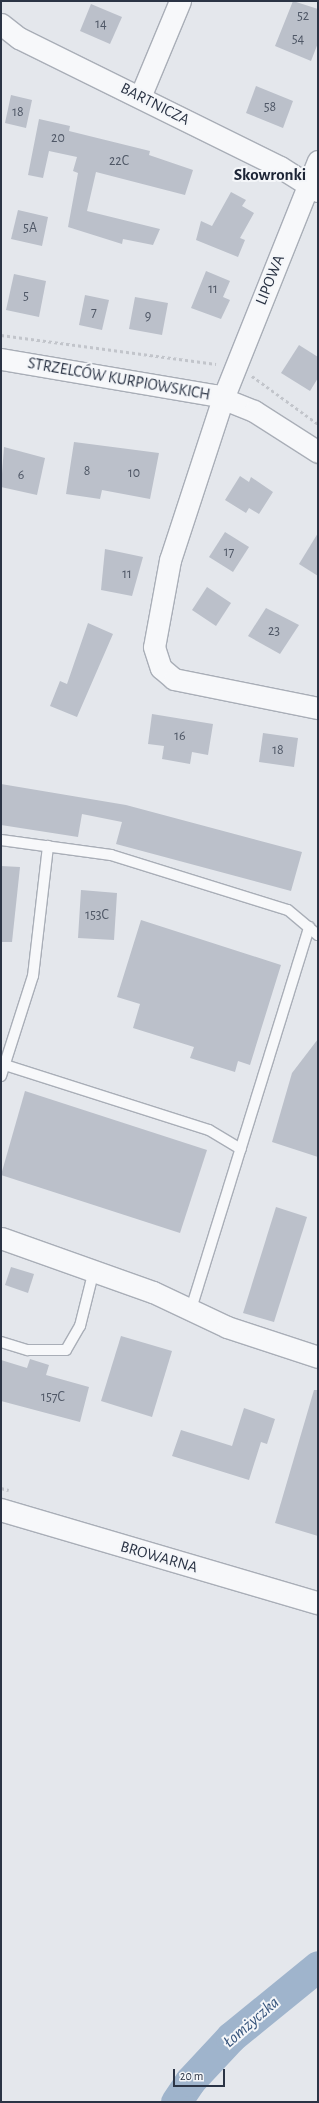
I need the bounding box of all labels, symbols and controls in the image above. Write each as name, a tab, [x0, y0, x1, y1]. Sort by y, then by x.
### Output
house number: 52	[297, 8, 309, 24]
house number: 14	[95, 16, 107, 32]
house number: 54	[292, 31, 304, 47]
street label: BARTNICZA	[117, 78, 193, 130]
house number: 58	[264, 99, 276, 115]
house number: 18	[12, 104, 24, 120]
house number: 20	[51, 130, 65, 146]
house number: 22C	[109, 153, 129, 169]
district label: Skowronki	[234, 165, 306, 185]
house number: 5A	[23, 220, 37, 236]
street label: LIPOWA	[251, 252, 289, 308]
house number: 11	[208, 281, 218, 297]
house number: 5	[23, 288, 29, 304]
house number: 7	[91, 304, 97, 320]
house number: 9	[145, 308, 151, 324]
street label: STRZELCÓW KURPIOWSKICH	[26, 353, 212, 405]
house number: 8	[84, 463, 90, 479]
house number: 10	[128, 465, 140, 481]
house number: 6	[18, 467, 24, 483]
house number: 17	[224, 544, 234, 560]
house number: 11	[122, 566, 132, 582]
house number: 23	[268, 623, 280, 639]
house number: 16	[174, 728, 186, 744]
house number: 18	[272, 742, 284, 758]
house number: 153C	[85, 907, 109, 923]
house number: 157C	[41, 1389, 65, 1405]
street label: BROWARNA	[118, 1537, 200, 1577]
water label: Łomżyczka	[219, 1992, 283, 2052]
scale bar	[175, 2061, 227, 2087]
text: 20 m	[180, 2070, 203, 2082]

